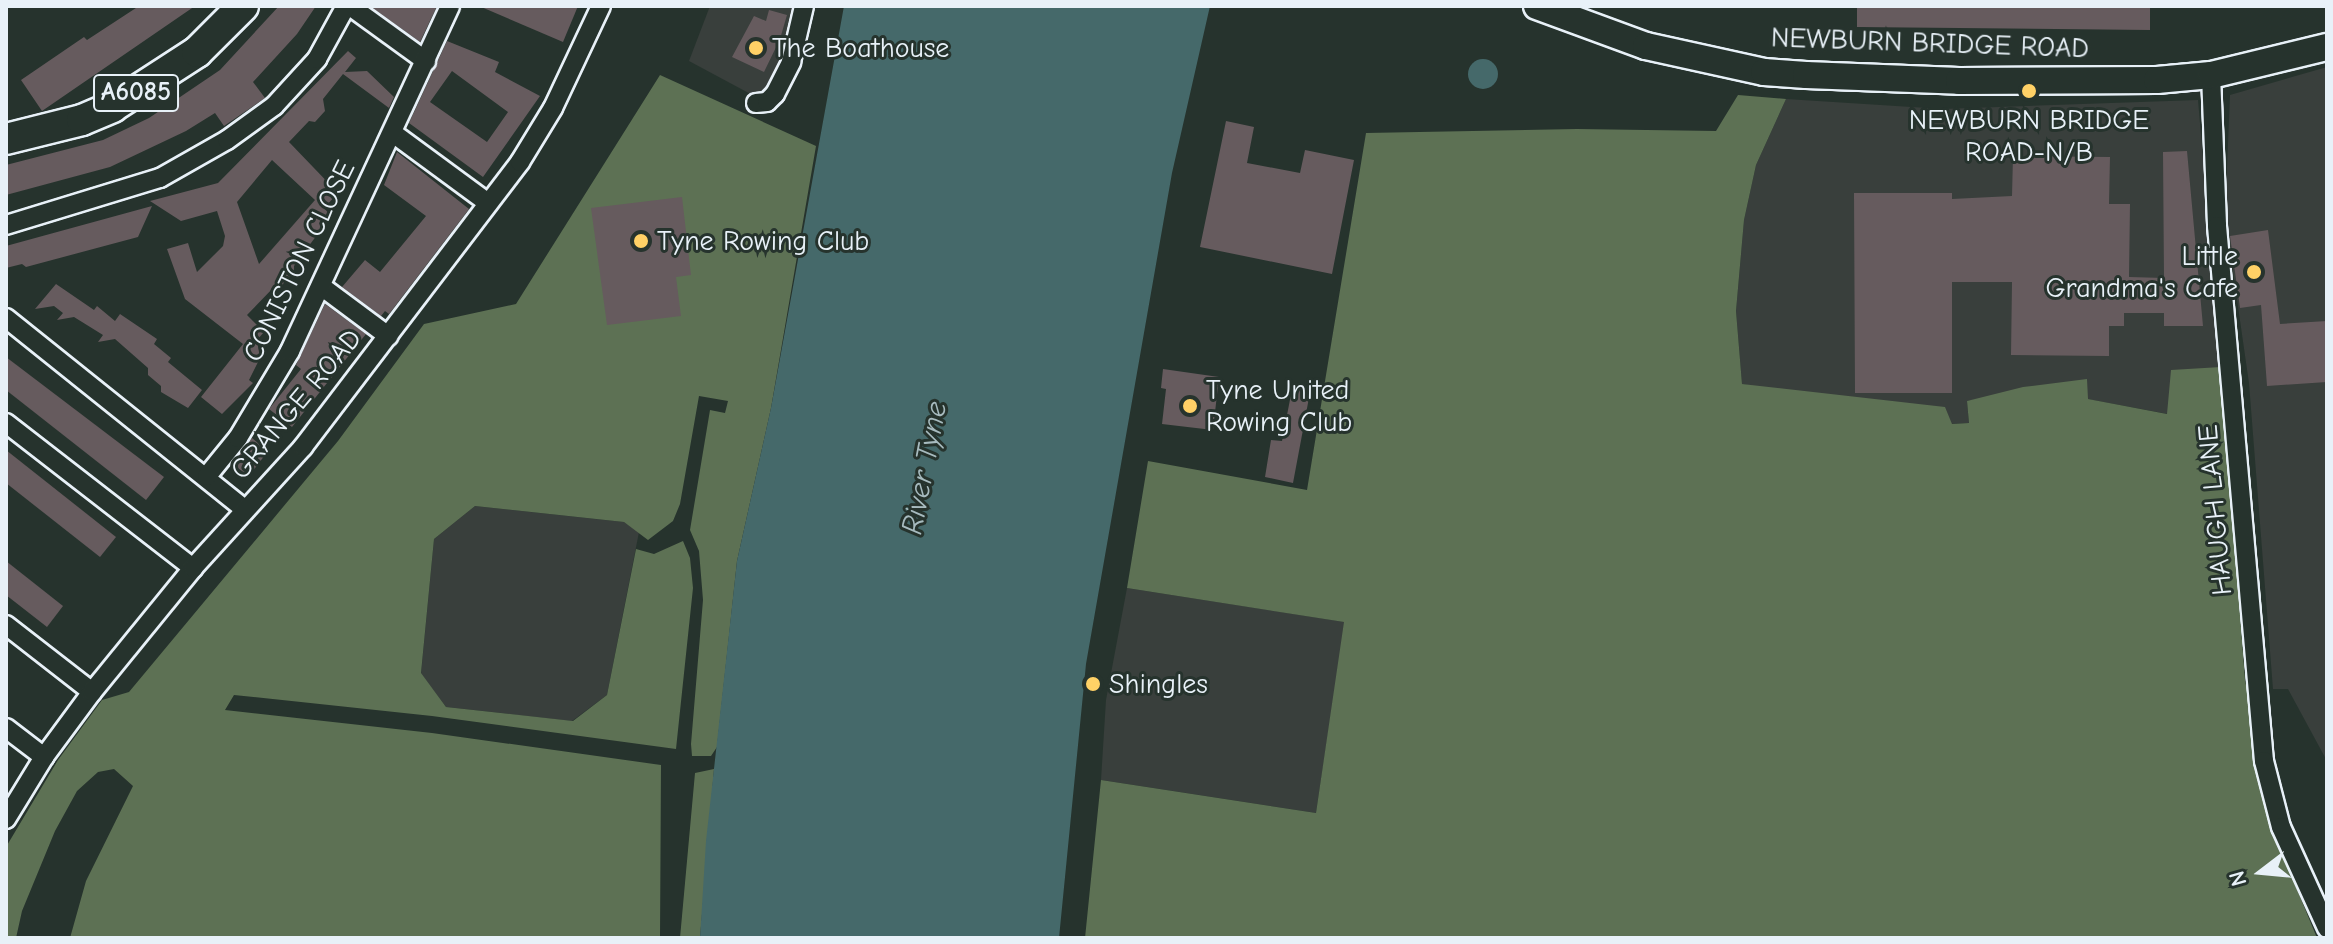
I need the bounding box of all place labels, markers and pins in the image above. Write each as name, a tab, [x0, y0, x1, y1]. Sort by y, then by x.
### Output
place label: The Boathouse	[772, 31, 949, 65]
marker: The Boathouse	[747, 39, 765, 57]
marker: NEWBURN BRIDGE ROAD-N/B	[2020, 82, 2038, 100]
place label: NEWBURN BRIDGE ROAD-N/B	[1909, 103, 2149, 169]
place label: Tyne Rowing Club	[657, 224, 869, 258]
marker: Tyne Rowing Club	[632, 232, 650, 250]
place label: Little Grandma's Cafe	[2046, 239, 2238, 305]
marker: Little Grandma's Cafe	[2245, 263, 2263, 281]
place label: Tyne United Rowing Club	[1206, 373, 1352, 439]
marker: Tyne United Rowing Club	[1181, 397, 1199, 415]
place label: Shingles	[1109, 667, 1208, 701]
marker: Shingles	[1084, 675, 1102, 693]

